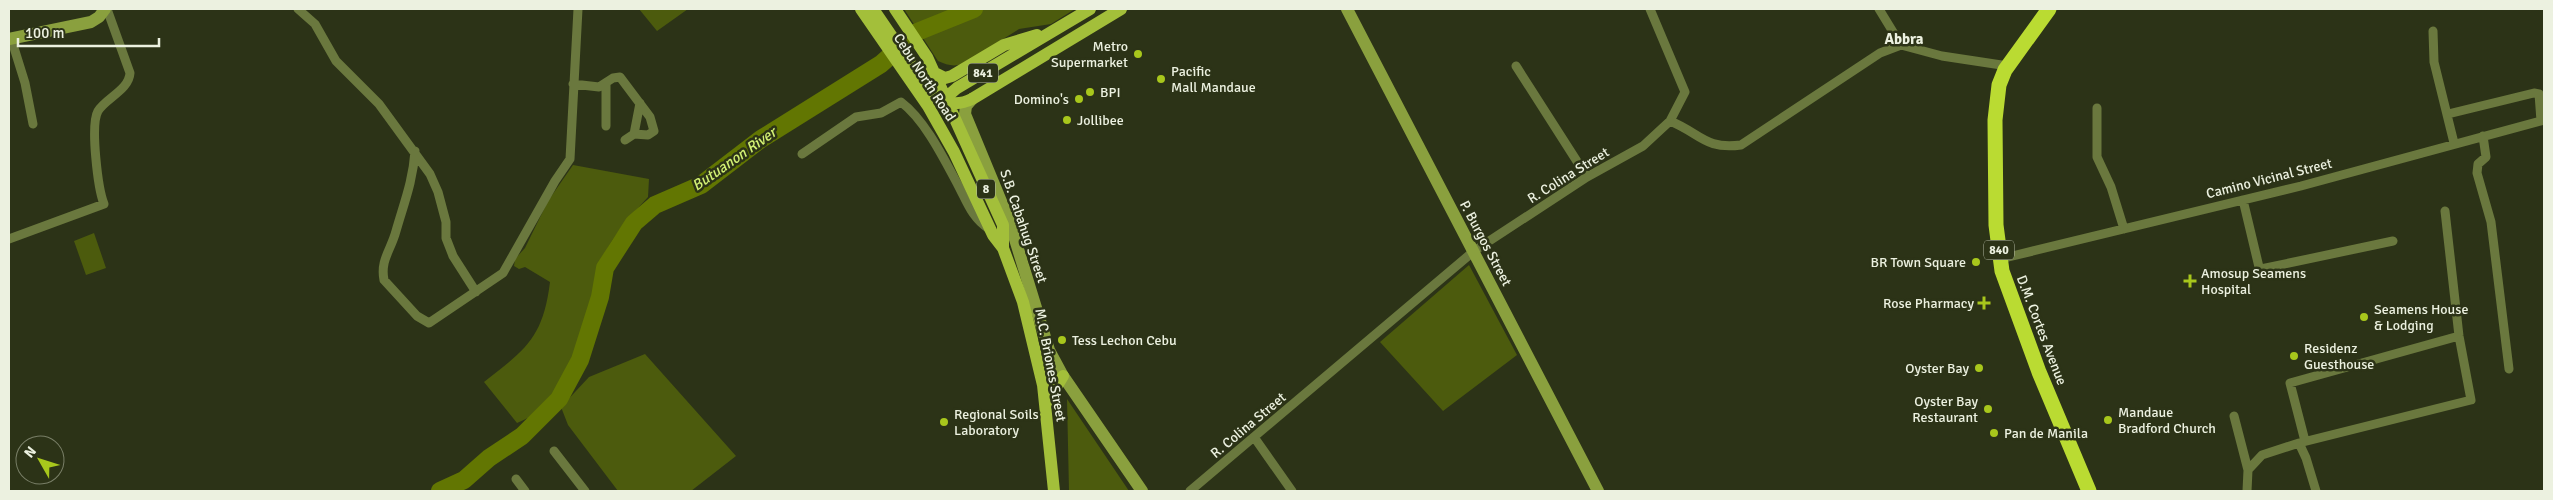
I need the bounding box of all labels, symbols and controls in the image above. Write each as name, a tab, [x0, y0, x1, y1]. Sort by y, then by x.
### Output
scale bar	[18, 15, 159, 47]
text: 100 m	[25, 24, 65, 42]
street label: Cebu North Road	[890, 30, 959, 124]
district label: Abbra	[1884, 30, 1924, 48]
place label: Metro Supermarket	[1051, 38, 1128, 71]
marker: Metro Supermarket	[1132, 48, 1144, 60]
place label: Pacific Mall Mandaue	[1171, 63, 1256, 96]
road number: 841	[968, 64, 998, 82]
marker: Pacific Mall Mandaue	[1155, 73, 1167, 85]
place label: BPI	[1100, 84, 1121, 101]
marker: BPI	[1084, 86, 1096, 98]
place label: Domino's	[1014, 91, 1069, 108]
marker: Domino's	[1073, 93, 1085, 105]
place label: Jollibee	[1077, 112, 1124, 129]
marker: Jollibee	[1061, 114, 1073, 126]
water label: Butuanon River	[689, 122, 781, 195]
street label: R. Colina Street	[1524, 144, 1612, 207]
street label: Camino Vicinal Street	[2204, 155, 2334, 202]
street label: S.B. Cabahug Street	[996, 167, 1051, 285]
road number: 8	[977, 180, 995, 198]
street label: P. Burgos Street	[1456, 198, 1515, 289]
road number: 840	[1984, 240, 2014, 260]
place label: BR Town Square	[1871, 254, 1966, 271]
marker: BR Town Square	[1970, 256, 1982, 268]
place label: Amosup Seamens Hospital	[2201, 265, 2306, 298]
street label: D.M. Cortes Avenue	[2013, 273, 2070, 388]
marker: Amosup Seamens Hospital	[2183, 274, 2197, 288]
place label: Rose Pharmacy	[1883, 295, 1974, 312]
marker: Rose Pharmacy	[1978, 297, 1990, 309]
place label: Seamens House & Lodging	[2374, 301, 2468, 334]
street label: M.C. Briones Street	[1031, 307, 1070, 423]
marker: Seamens House & Lodging	[2358, 311, 2370, 323]
place label: Tess Lechon Cebu	[1072, 332, 1177, 349]
marker: Tess Lechon Cebu	[1056, 334, 1068, 346]
place label: Residenz Guesthouse	[2304, 340, 2374, 373]
marker: Residenz Guesthouse	[2288, 350, 2300, 362]
place label: Oyster Bay	[1905, 360, 1969, 377]
marker: Oyster Bay	[1973, 362, 1985, 374]
street label: R. Colina Street	[1207, 389, 1289, 462]
place label: Oyster Bay Restaurant	[1912, 393, 1978, 426]
marker: Oyster Bay Restaurant	[1982, 403, 1994, 415]
place label: Mandaue Bradford Church	[2118, 404, 2216, 437]
place label: Regional Soils Laboratory	[954, 406, 1039, 439]
marker: Mandaue Bradford Church	[2102, 414, 2114, 426]
marker: Regional Soils Laboratory	[938, 416, 950, 428]
place label: Pan de Manila	[2004, 425, 2088, 442]
marker: Pan de Manila	[1988, 427, 2000, 439]
north arrow	[15, 435, 65, 485]
text: N	[21, 443, 40, 461]

